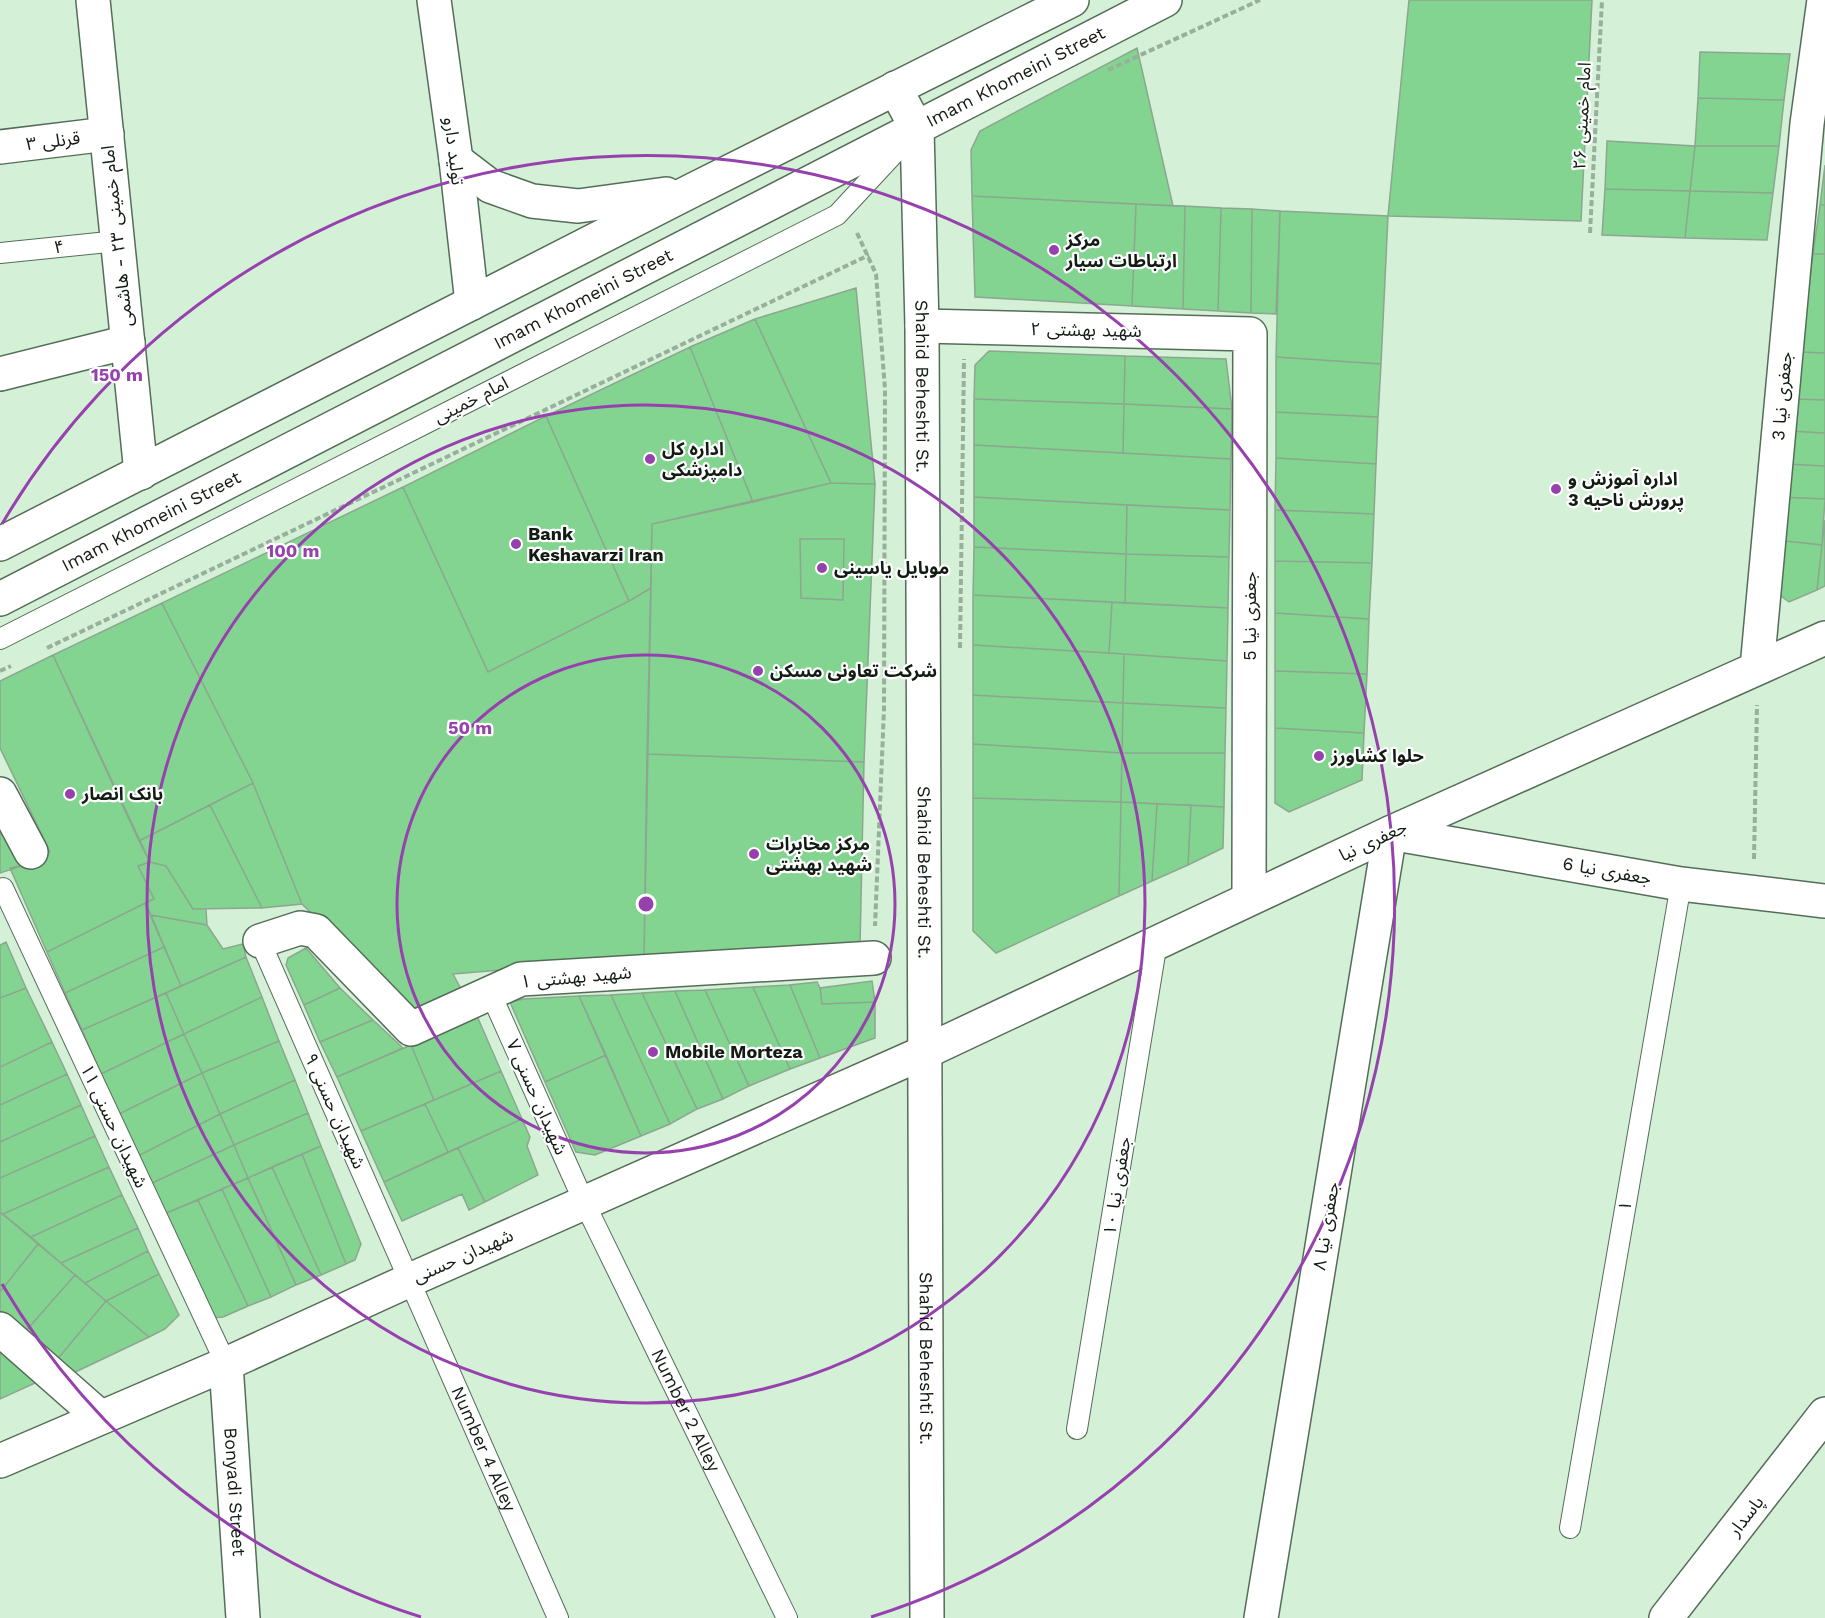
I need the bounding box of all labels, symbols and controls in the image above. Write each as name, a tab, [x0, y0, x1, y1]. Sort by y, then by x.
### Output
street label: Imam Khomeini Street	[922, 21, 1109, 131]
street label: امام خمینی ۲۶	[1568, 62, 1599, 171]
street label: تولید دارو	[439, 116, 469, 186]
street label: قرنلی ۳	[25, 127, 81, 155]
street label: امام خمینی ۲۳ - هاشمی	[97, 144, 140, 328]
place label: مرکز ارتباطات سیار	[1065, 229, 1177, 272]
street label: ۴	[53, 236, 65, 257]
marker: مرکز ارتباطات سیار	[1047, 243, 1061, 257]
street label: Imam Khomeini Street	[490, 244, 677, 353]
street label: Shahid Beheshti St.	[911, 300, 934, 473]
street label: شهید بهشتی ۲	[1030, 318, 1142, 342]
street label: جعفری نیا 3	[1767, 351, 1797, 441]
text: 150 m	[91, 364, 143, 385]
street label: امام خمینی	[430, 372, 513, 431]
place label: اداره کل دامپزشکی	[662, 438, 742, 482]
marker: اداره کل دامپزشکی	[643, 452, 657, 466]
street label: Imam Khomeini Street	[58, 466, 244, 576]
place label: اداره آموزش و پرورش ناحیه 3	[1568, 468, 1684, 512]
marker: اداره آموزش و پرورش ناحیه 3	[1549, 482, 1563, 496]
place label: Bank Keshavarzi Iran	[528, 523, 664, 565]
marker: Bank Keshavarzi Iran	[509, 537, 523, 551]
text: 100 m	[266, 540, 320, 561]
place label: موبایل یاسینی	[834, 557, 949, 578]
marker: موبایل یاسینی	[815, 561, 829, 575]
street label: جعفری نیا 5	[1239, 571, 1261, 661]
place label: شرکت تعاونی مسکن	[770, 660, 937, 682]
marker: شرکت تعاونی مسکن	[751, 664, 765, 678]
text: 50 m	[448, 717, 492, 738]
place label: حلوا کشاورز	[1330, 745, 1424, 767]
marker: حلوا کشاورز	[1312, 749, 1326, 763]
place label: بانک انصار	[81, 783, 163, 805]
street label: Shahid Beheshti St.	[914, 786, 935, 959]
marker: بانک انصار	[63, 787, 77, 801]
street label: جعفری نیا	[1335, 816, 1411, 866]
place label: مرکز مخابرات شهید بهشتی	[766, 833, 872, 875]
marker: مرکز مخابرات شهید بهشتی	[747, 847, 761, 861]
street label: جعفری نیا 6	[1561, 852, 1653, 890]
centre of rings	[636, 894, 656, 914]
street label: شهید بهشتی ۱	[520, 961, 632, 993]
street label: شهیدان حسنی ۷	[502, 1036, 572, 1158]
place label: Mobile Morteza	[665, 1041, 803, 1062]
marker: Mobile Morteza	[646, 1045, 660, 1059]
street label: شهیدان حسنی ۹	[300, 1050, 370, 1172]
street label: شهیدان حسنی ۱۱	[76, 1060, 152, 1192]
street label: جعفری نیا ۱۰	[1098, 1135, 1136, 1237]
street label: جعفری نیا ۸	[1308, 1180, 1344, 1272]
street label: ۱	[1613, 1199, 1636, 1213]
street label: شهیدان حسنی	[409, 1224, 517, 1288]
street label: Shahid Beheshti St.	[916, 1272, 937, 1445]
street label: Number 2 Alley	[647, 1345, 725, 1476]
street label: Number 4 Alley	[447, 1383, 521, 1515]
street label: Bonyadi Street	[220, 1427, 250, 1557]
street label: پاسدار	[1723, 1491, 1769, 1541]

